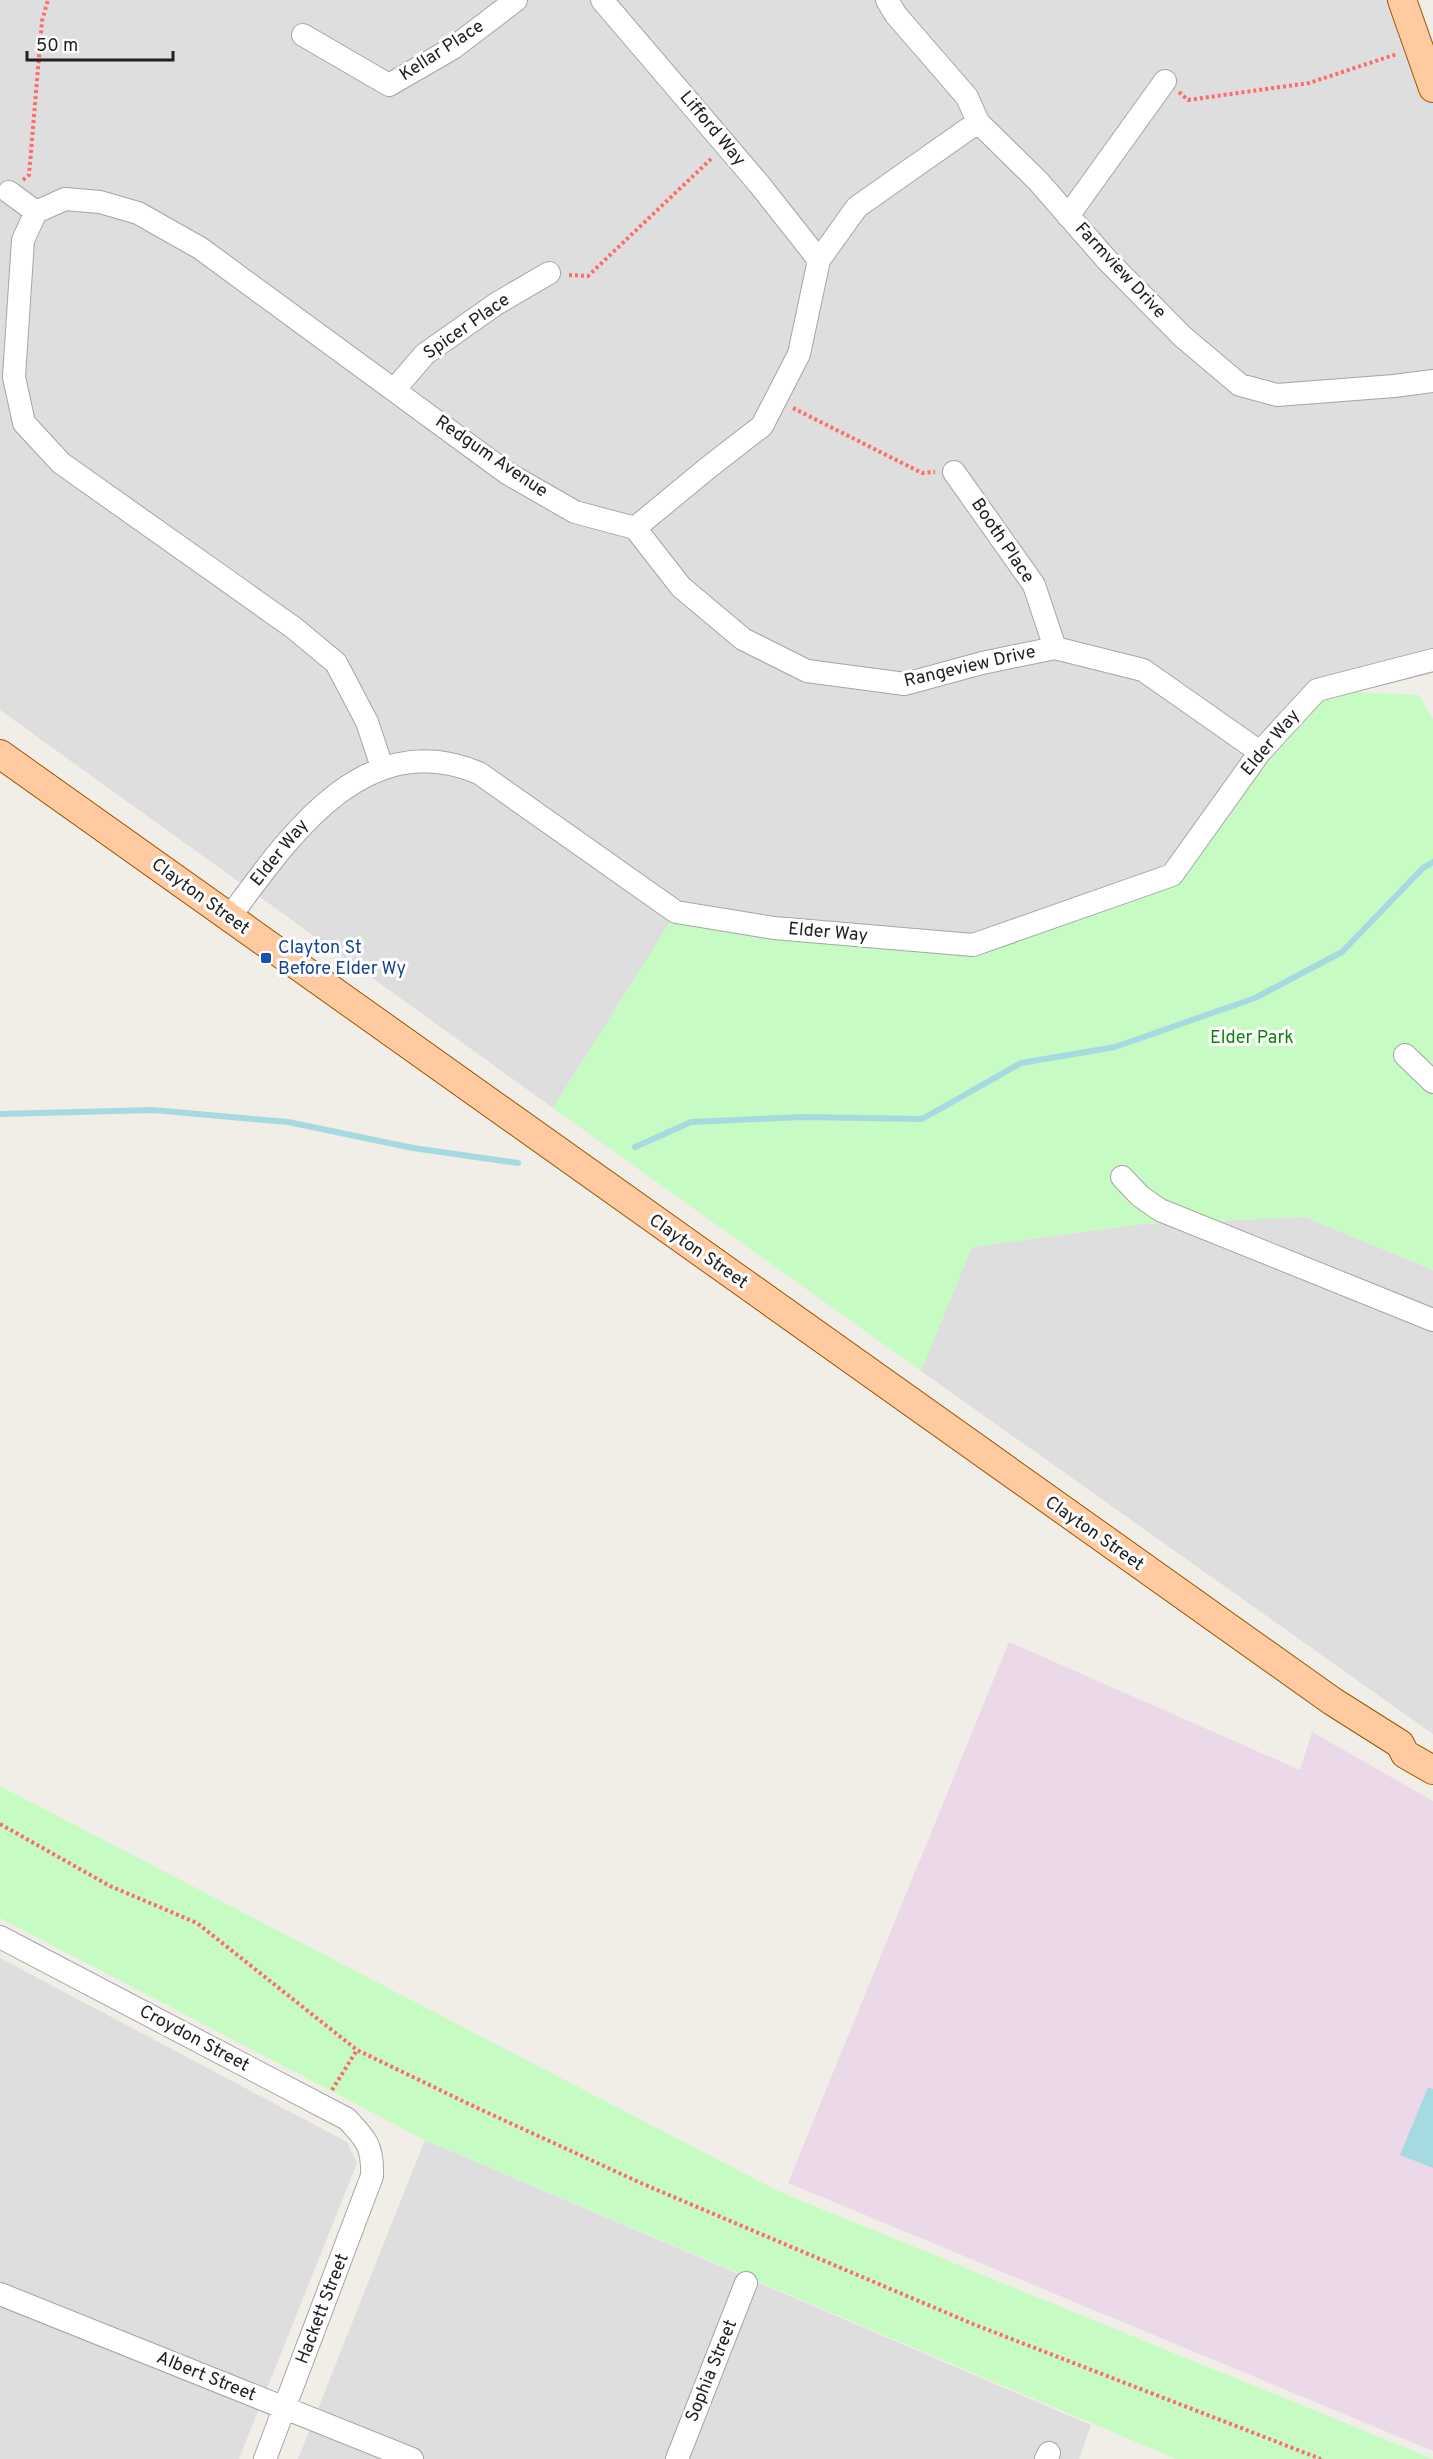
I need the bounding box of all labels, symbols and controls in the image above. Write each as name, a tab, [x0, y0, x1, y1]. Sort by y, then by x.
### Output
street label: Kellar Place	[395, 15, 489, 87]
scale bar	[27, 24, 172, 62]
text: 50 m	[36, 35, 78, 58]
street label: Lifford Way	[674, 87, 750, 171]
street label: Farmview Drive	[1069, 218, 1171, 324]
street label: Spicer Place	[419, 289, 515, 365]
street label: Redgum Avenue	[430, 411, 552, 503]
street label: Booth Place	[965, 494, 1039, 588]
street label: Rangeview Drive	[902, 641, 1038, 693]
street label: Elder Way	[1236, 705, 1306, 781]
street label: Elder Way	[246, 815, 314, 891]
street label: Clayton Street	[146, 854, 254, 940]
street label: Elder Way	[787, 918, 869, 948]
place label: Clayton St Before Elder Wy	[278, 937, 406, 981]
marker: Clayton St Before Elder Wy	[259, 951, 273, 965]
park label: Elder Park	[1210, 1027, 1294, 1050]
street label: Clayton Street	[644, 1209, 752, 1295]
street label: Clayton Street	[1040, 1491, 1148, 1577]
street label: Croydon Street	[135, 2000, 253, 2078]
street label: Hackett Street	[291, 2251, 355, 2367]
street label: Sophia Street	[681, 2316, 743, 2426]
street label: Albert Street	[153, 2347, 259, 2407]

